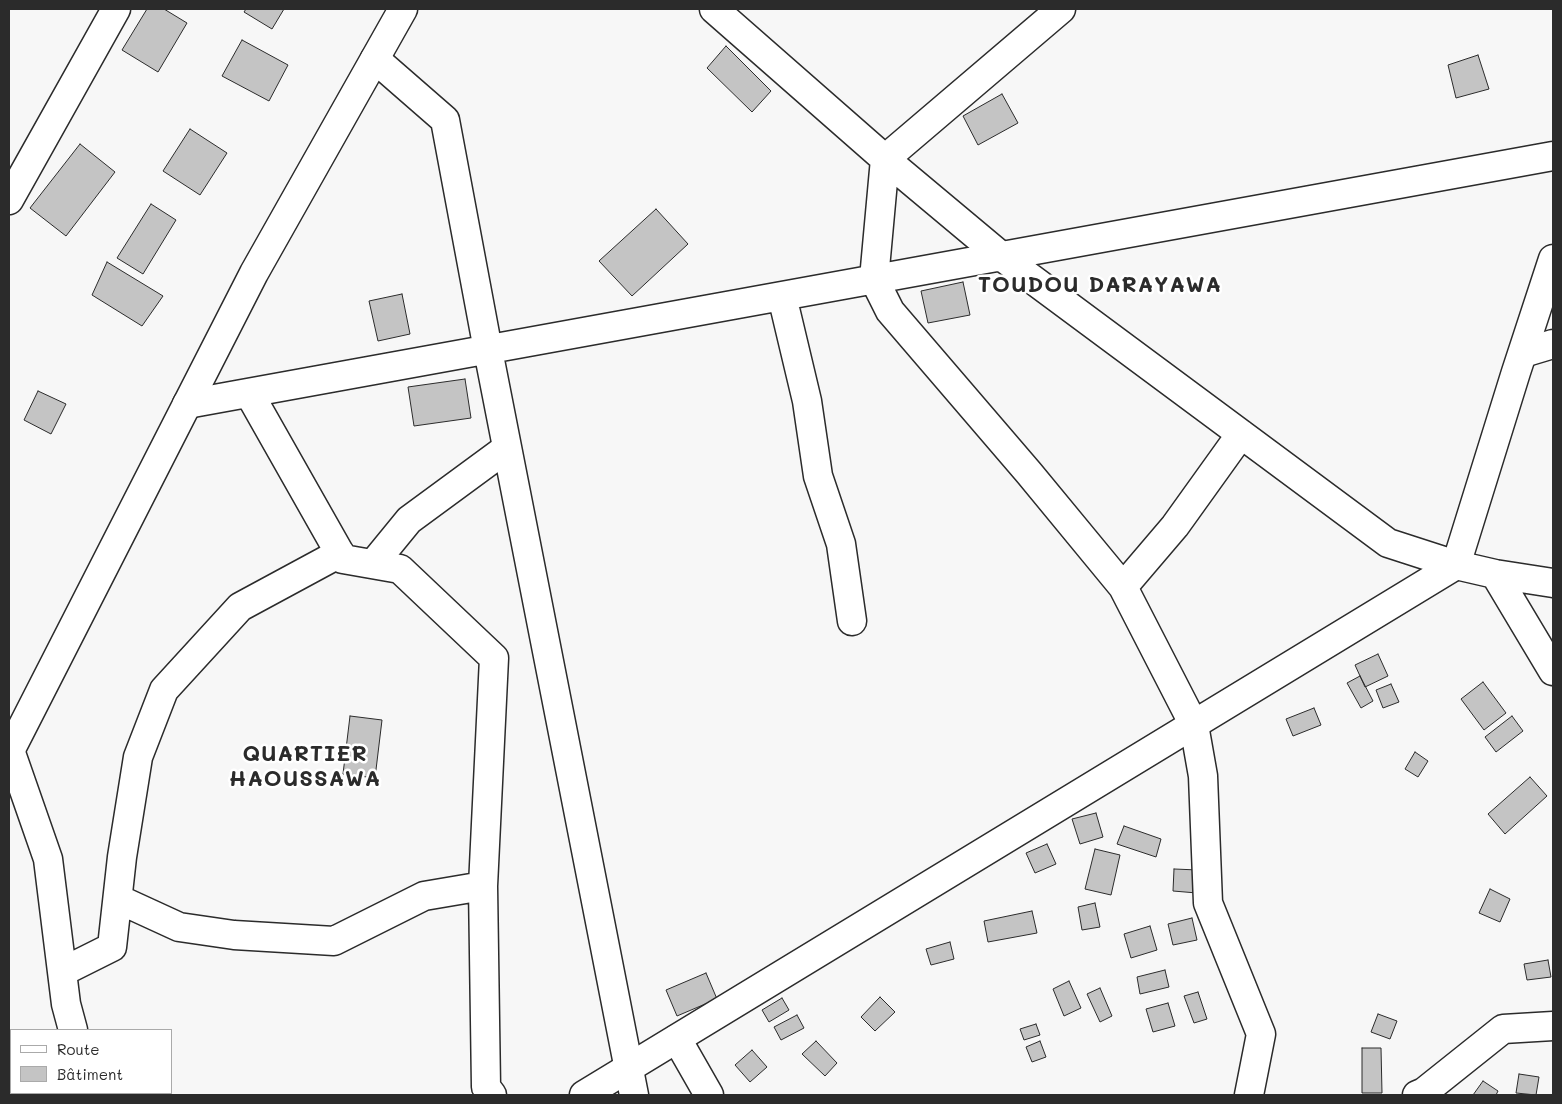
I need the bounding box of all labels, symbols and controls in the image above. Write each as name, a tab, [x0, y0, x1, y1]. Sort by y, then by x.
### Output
district label: TOUDOU DARAYAWA	[976, 272, 1224, 298]
district label: QUARTIER HAOUSSAWA	[228, 741, 382, 792]
legend	[10, 1029, 172, 1094]
text: Route	[57, 1039, 100, 1059]
text: Bâtiment	[57, 1064, 123, 1084]

